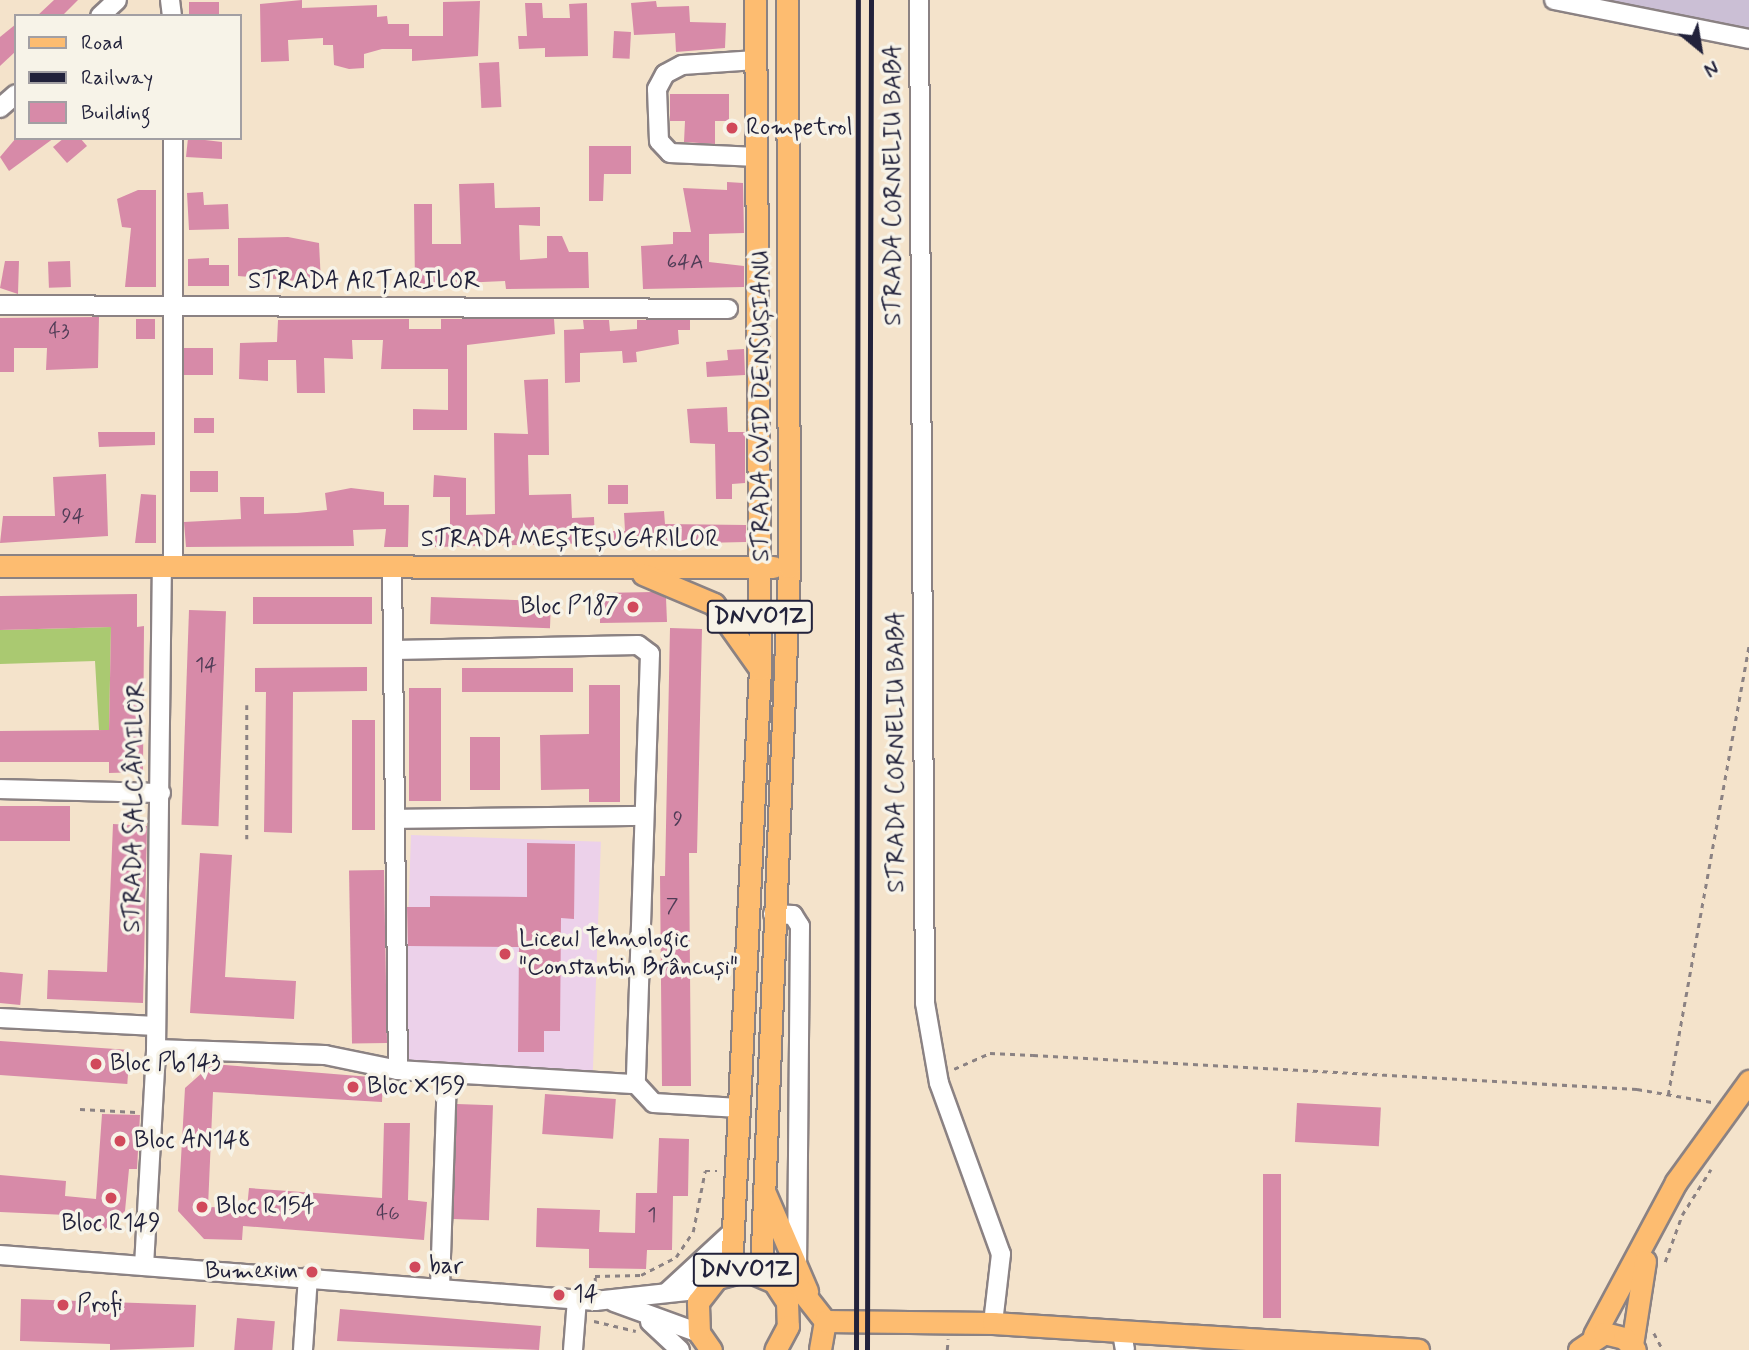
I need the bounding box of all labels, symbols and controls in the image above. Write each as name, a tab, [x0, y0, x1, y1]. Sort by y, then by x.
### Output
legend	[14, 14, 242, 140]
north arrow	[1665, 14, 1735, 84]
text: Road	[81, 29, 123, 57]
street label: STRADA CORNELIU BABA	[880, 44, 908, 326]
text: N	[1699, 54, 1722, 82]
text: Railway	[81, 64, 153, 92]
text: Building	[81, 99, 151, 127]
place label: Rompetrol	[746, 114, 853, 142]
marker: Rompetrol	[724, 120, 740, 136]
house number: 64A	[666, 249, 704, 275]
street label: STRADA OVID DENSUȘIANU	[748, 250, 776, 562]
street label: STRADA ARȚARILOR	[248, 268, 480, 296]
house number: 43	[48, 318, 70, 344]
house number: 94	[61, 503, 85, 529]
street label: STRADA MEȘTEȘUGARILOR	[421, 526, 719, 554]
place label: Bloc P187	[520, 593, 619, 621]
road number: DNVO1Z	[706, 597, 814, 636]
marker: Bloc P187	[625, 599, 641, 615]
street label: STRADA CORNELIU BABA	[883, 611, 911, 893]
house number: 14	[195, 652, 217, 678]
street label: STRADA SALCÂMILOR	[118, 682, 152, 932]
house number: 9	[673, 806, 683, 832]
house number: 7	[666, 893, 678, 919]
place label: Liceul Tehnologic "Constantin Brâncuși"	[519, 926, 737, 982]
marker: Liceul Tehnologic "Constantin Brâncuși"	[497, 946, 513, 962]
place label: Bloc Pb143	[110, 1050, 221, 1078]
marker: Bloc Pb143	[88, 1056, 104, 1072]
place label: Bloc X159	[367, 1073, 466, 1101]
marker: Bloc X159	[345, 1079, 361, 1095]
place label: Bloc AN148	[134, 1127, 251, 1155]
marker: Bloc AN148	[112, 1133, 128, 1149]
marker: Bloc R149	[103, 1190, 119, 1206]
place label: Bloc R154	[216, 1193, 315, 1221]
marker: Bloc R154	[194, 1199, 210, 1215]
house number: 46	[376, 1200, 400, 1226]
house number: 1	[647, 1202, 657, 1228]
place label: Bloc R149	[61, 1210, 161, 1238]
road number: DNVO1Z	[692, 1250, 800, 1289]
place label: bar	[429, 1253, 463, 1281]
place label: Bumexim	[205, 1258, 298, 1286]
marker: bar	[407, 1259, 423, 1275]
marker: Bumexim	[304, 1264, 320, 1280]
place label: 14	[573, 1281, 598, 1309]
marker: 14	[551, 1287, 567, 1303]
place label: Profi	[77, 1291, 122, 1319]
marker: Profi	[55, 1297, 71, 1313]

